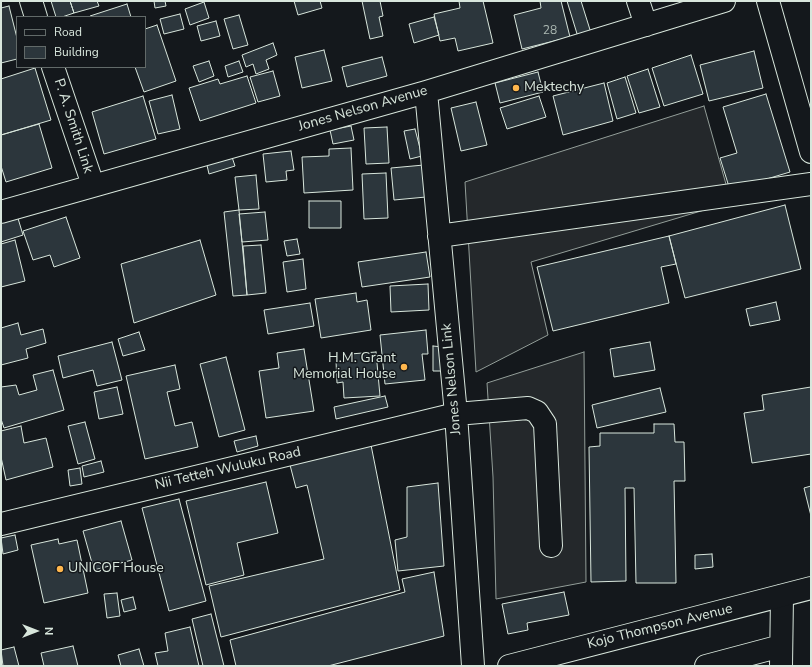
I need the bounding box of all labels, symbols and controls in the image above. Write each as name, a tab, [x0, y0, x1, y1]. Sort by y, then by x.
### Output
legend	[16, 16, 146, 68]
text: Road	[54, 24, 82, 40]
house number: 28	[543, 24, 557, 38]
text: Building	[54, 44, 99, 60]
street label: P. A. Smith Link	[50, 77, 96, 175]
place label: Mektechy	[524, 80, 584, 96]
street label: Jones Nelson Avenue	[296, 83, 430, 135]
marker: Mektechy	[511, 83, 521, 93]
street label: Jones Nelson Link	[439, 323, 465, 435]
place label: H.M. Grant Memorial House	[293, 351, 396, 384]
marker: H.M. Grant Memorial House	[399, 362, 409, 372]
street label: Nii Tetteh Wuluku Road	[153, 444, 303, 494]
place label: UNICOF House	[68, 561, 164, 577]
marker: UNICOF House	[55, 564, 65, 574]
street label: Kojo Thompson Avenue	[586, 601, 734, 653]
north arrow	[16, 611, 56, 651]
text: N	[41, 627, 56, 635]

